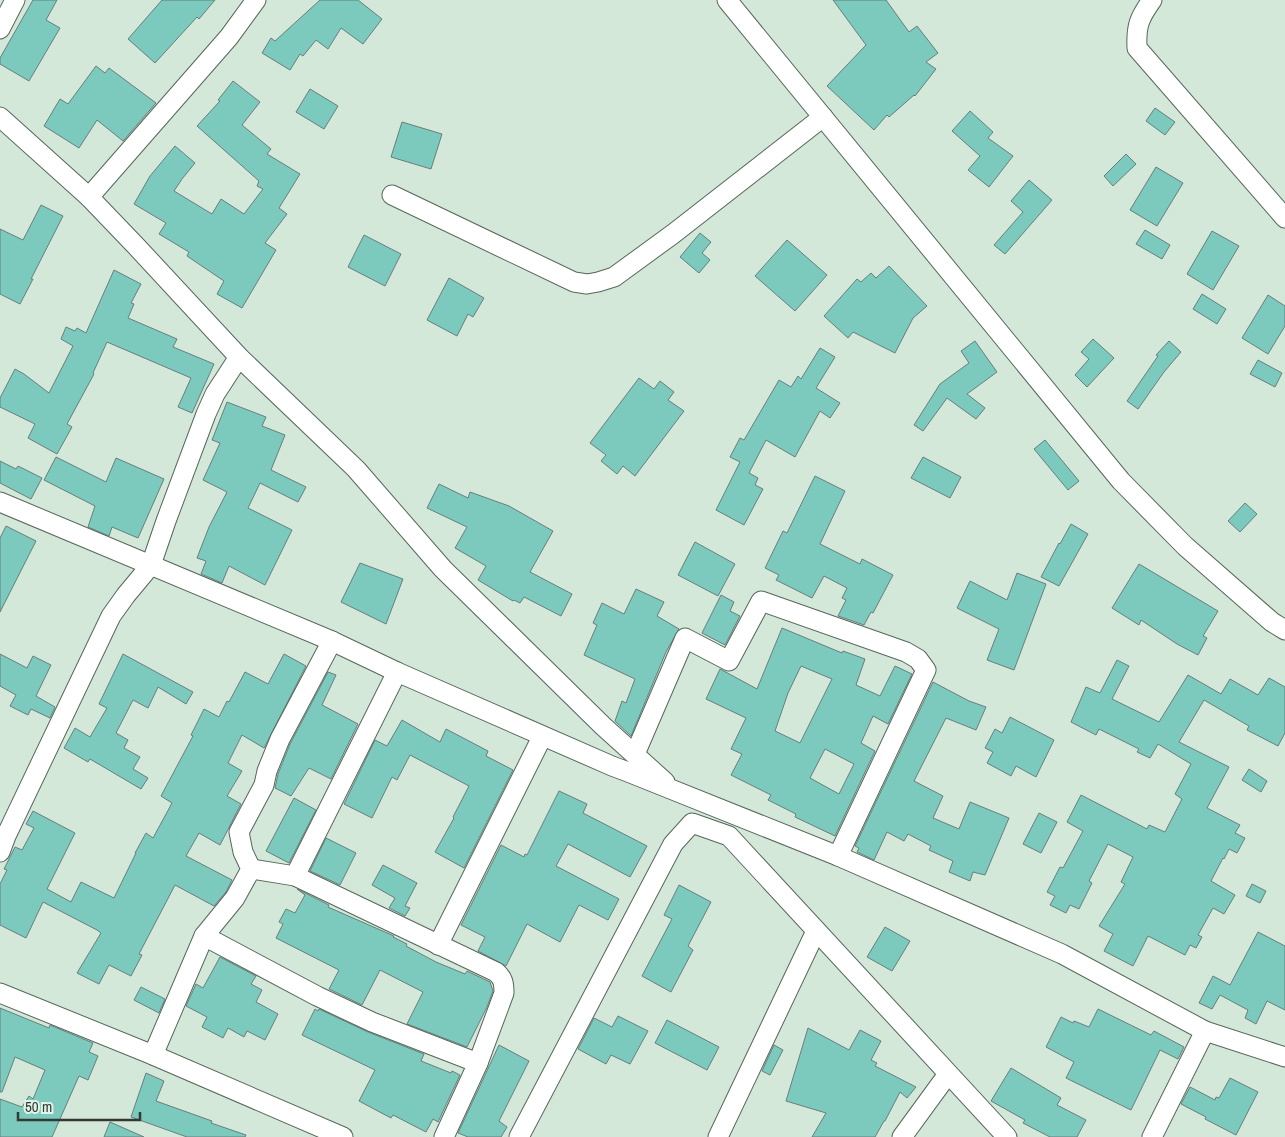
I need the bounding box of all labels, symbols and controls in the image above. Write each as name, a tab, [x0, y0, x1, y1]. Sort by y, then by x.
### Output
scale bar	[18, 1090, 140, 1122]
text: 50 m	[25, 1096, 52, 1117]

